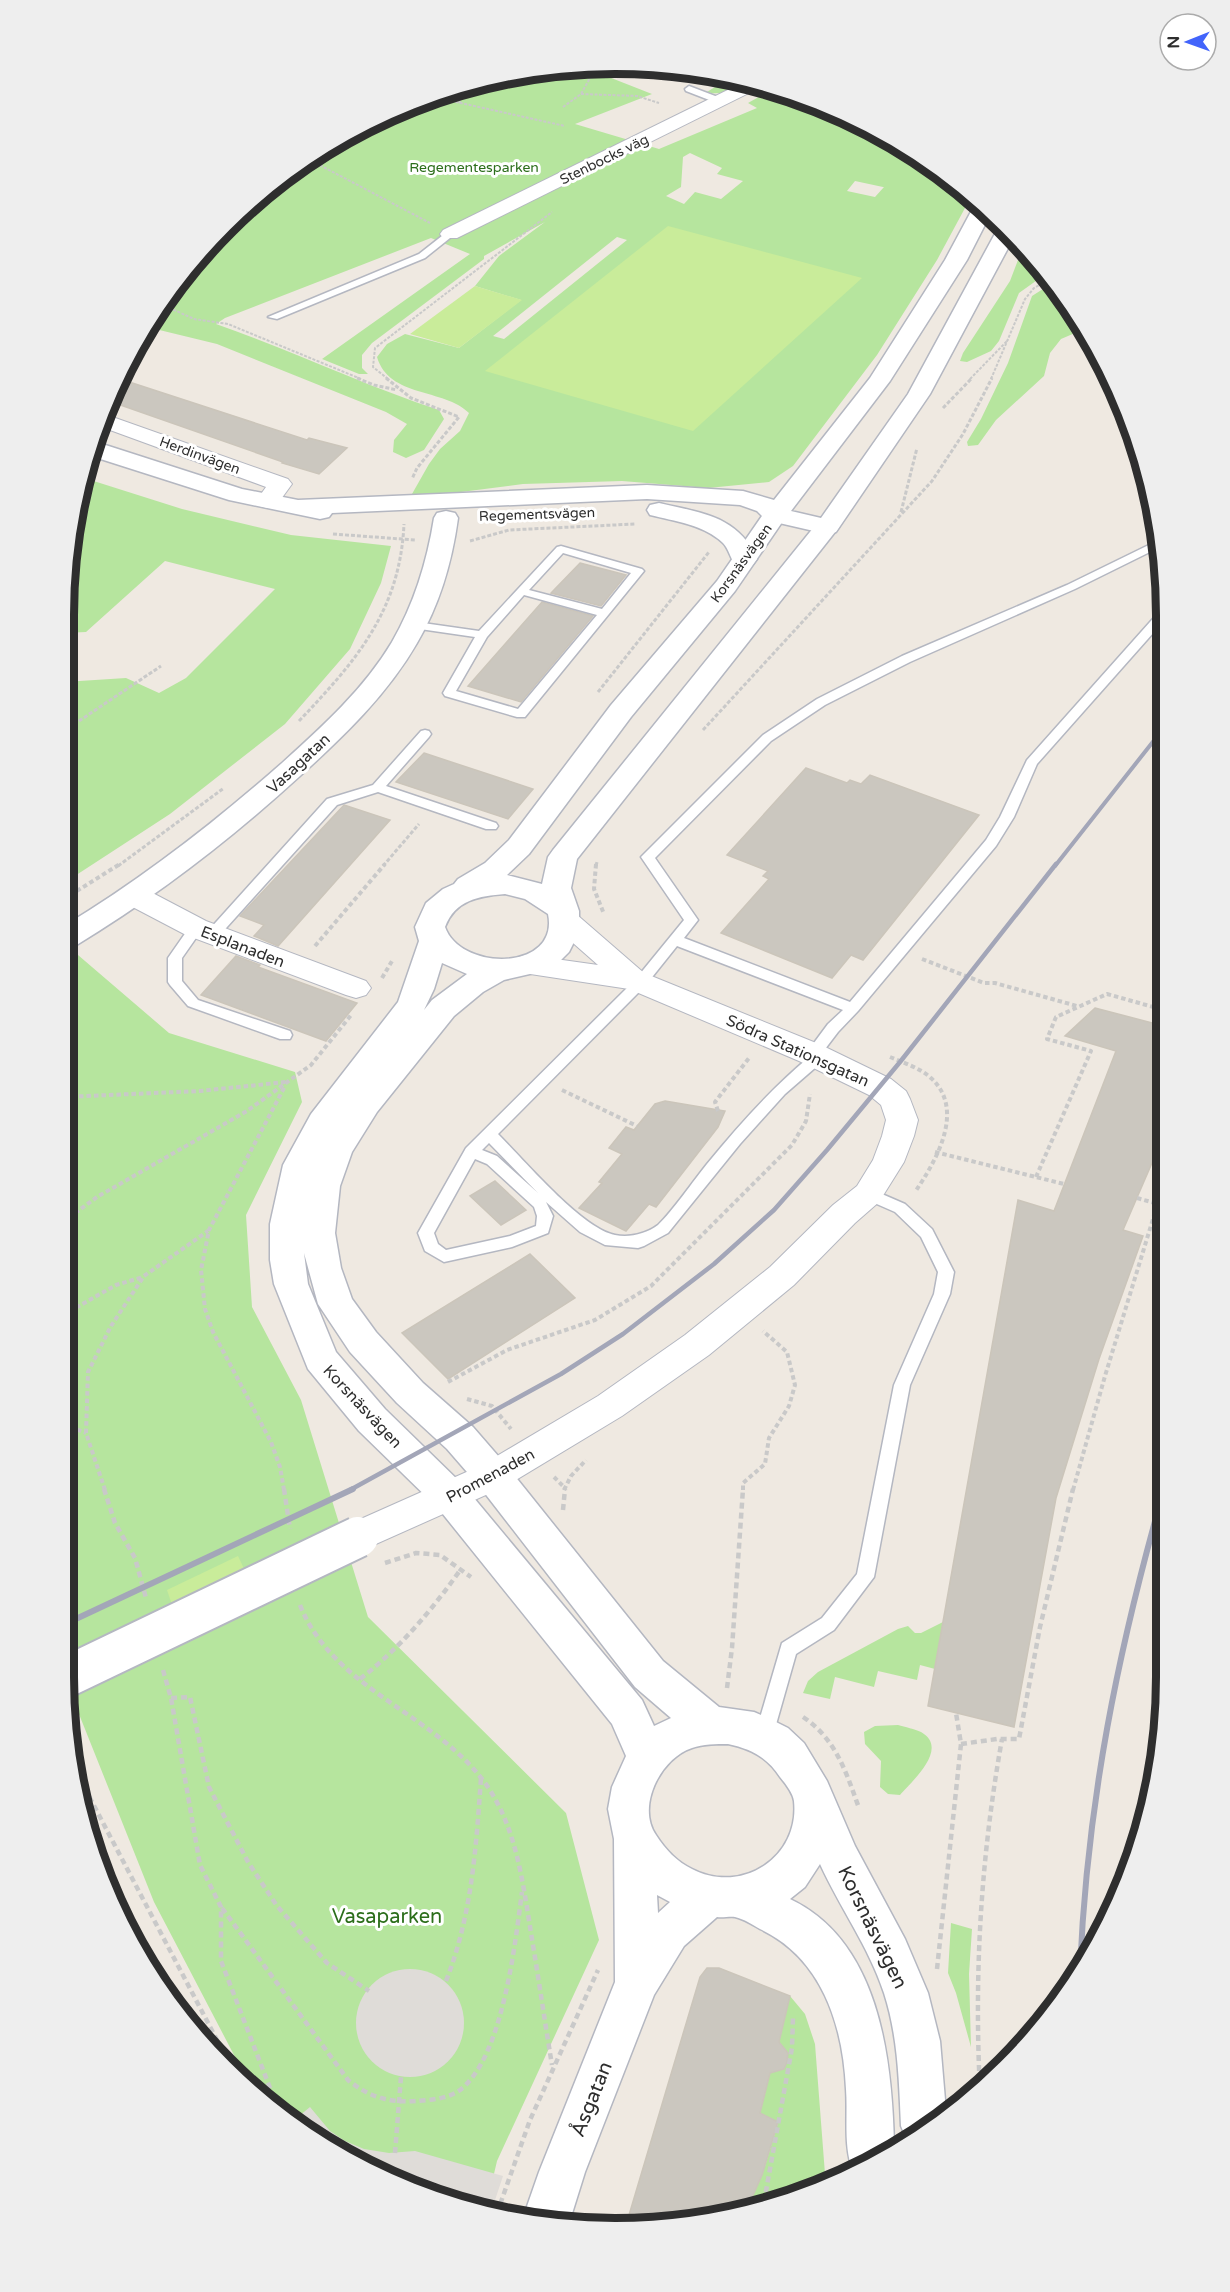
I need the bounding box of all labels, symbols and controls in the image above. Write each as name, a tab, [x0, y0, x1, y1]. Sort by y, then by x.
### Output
north arrow	[1158, 12, 1218, 72]
text: N	[1164, 36, 1184, 49]
street label: Stenbocks väg	[557, 131, 651, 188]
park label: Regementesparken	[409, 159, 539, 176]
street label: Herdinvägen	[157, 433, 243, 478]
street label: Regementsvägen	[479, 504, 595, 525]
street label: Korsnäsvägen	[707, 520, 776, 606]
street label: Vasagatan	[263, 729, 335, 798]
street label: Esplanaden	[198, 922, 288, 972]
street label: Södra Stationsgatan	[723, 1010, 872, 1091]
street label: Korsnäsvägen	[319, 1361, 406, 1453]
street label: Promenaden	[443, 1444, 538, 1508]
street label: Korsnäsvägen	[832, 1862, 912, 1993]
park label: Vasaparken	[332, 1905, 442, 1929]
street label: Åsgatan	[565, 2058, 618, 2141]

